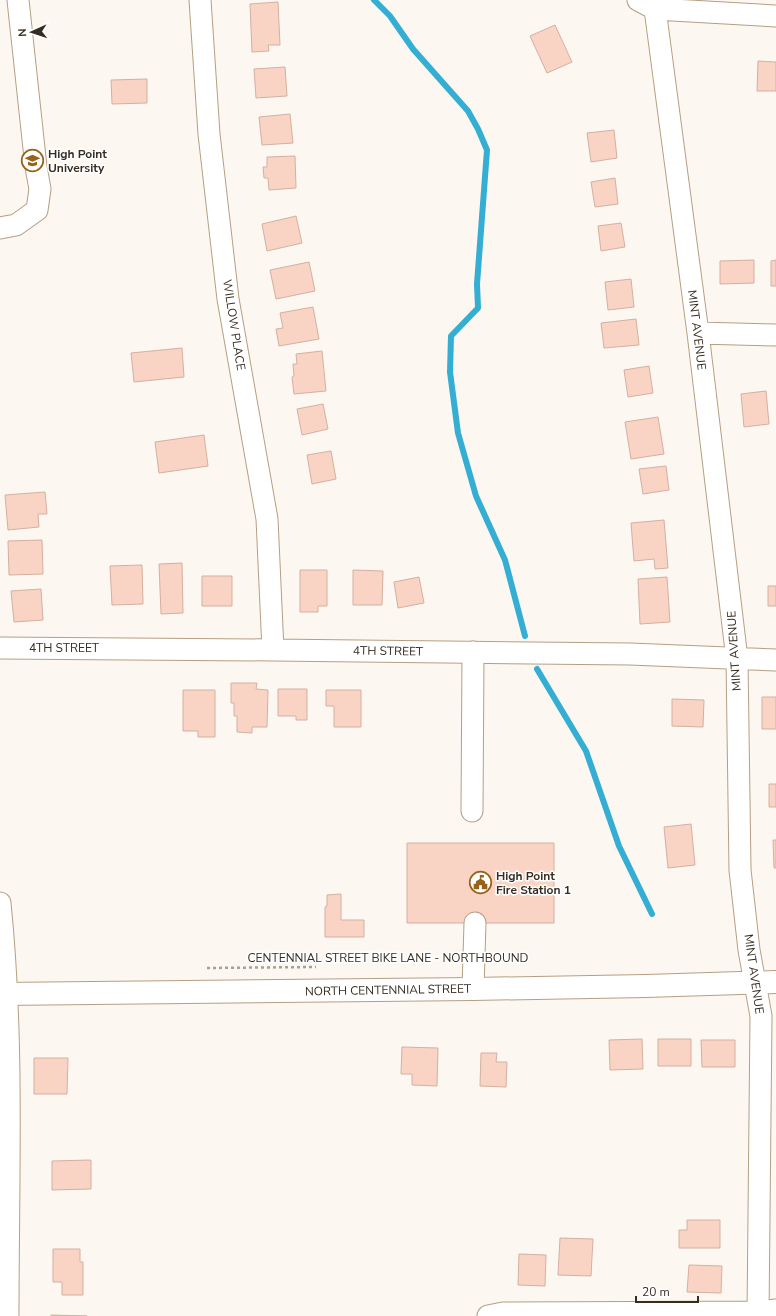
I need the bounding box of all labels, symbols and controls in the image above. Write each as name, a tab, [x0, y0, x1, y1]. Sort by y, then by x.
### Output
north arrow	[12, 12, 52, 52]
text: N	[15, 28, 30, 37]
place label: High Point University	[48, 146, 107, 176]
school or university icon: High Point University	[19, 148, 45, 174]
street label: WILLOW PLACE	[219, 278, 249, 372]
street label: MINT AVENUE	[684, 289, 710, 371]
street label: MINT AVENUE	[723, 610, 745, 692]
street label: 4TH STREET	[29, 640, 100, 656]
street label: 4TH STREET	[353, 642, 424, 660]
place label: High Point Fire Station 1	[496, 868, 571, 898]
public building icon: High Point Fire Station 1	[468, 870, 494, 896]
street label: MINT AVENUE	[740, 933, 768, 1015]
street label: CENTENNIAL STREET BIKE LANE - NORTHBOUND	[248, 950, 529, 966]
street label: NORTH CENTENNIAL STREET	[305, 981, 472, 999]
scale bar	[636, 1278, 698, 1304]
text: 20 m	[642, 1284, 670, 1300]

